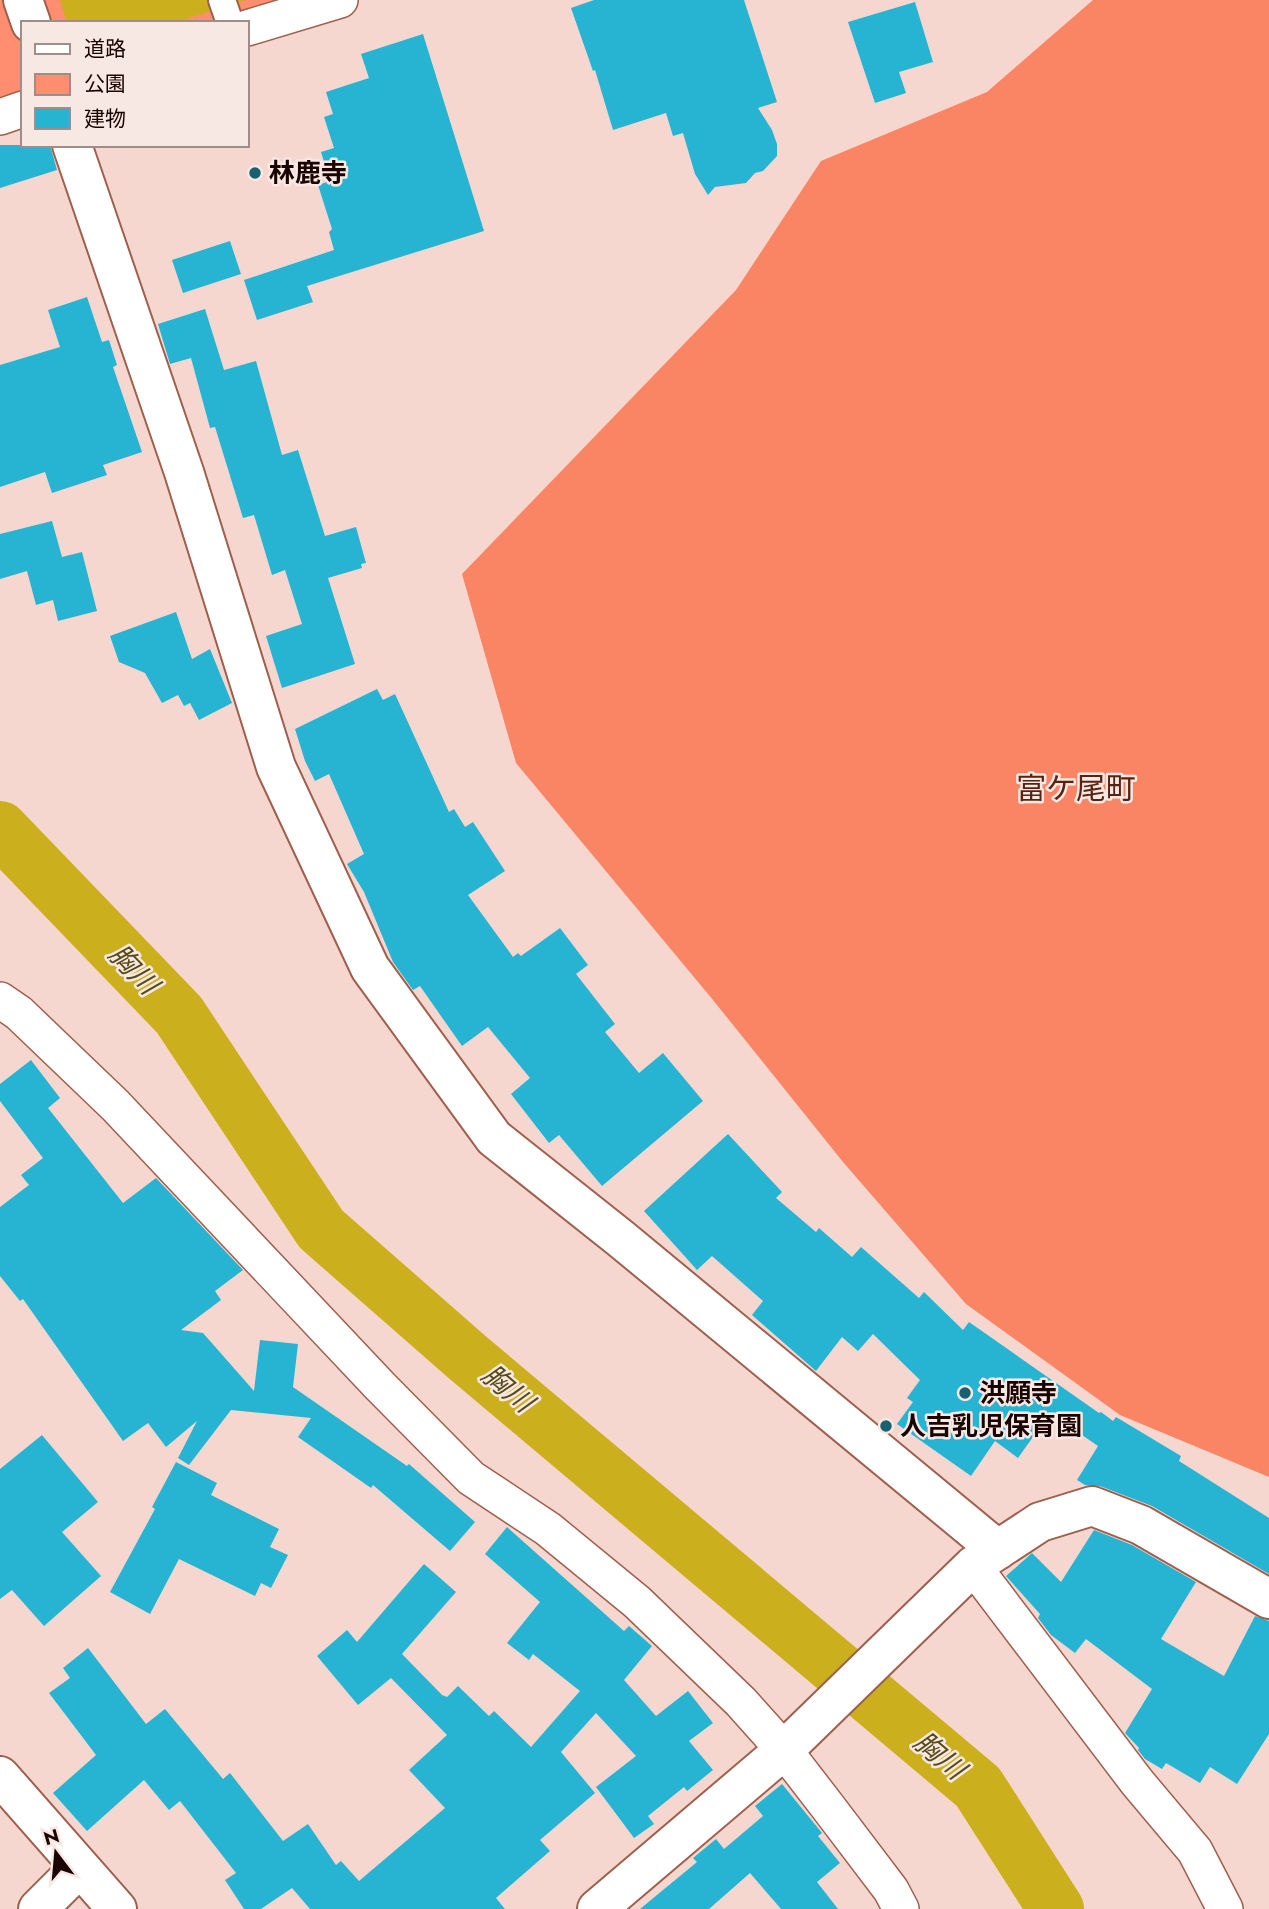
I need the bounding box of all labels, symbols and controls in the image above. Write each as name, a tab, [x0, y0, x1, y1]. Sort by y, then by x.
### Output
legend	[21, 21, 248, 147]
text: 道路	[84, 34, 126, 64]
text: 公園	[84, 69, 126, 99]
text: 建物	[84, 104, 126, 134]
place label: 林鹿寺	[269, 154, 347, 192]
marker: 林鹿寺	[247, 165, 263, 181]
district label: 富ケ尾町	[1016, 767, 1136, 810]
water label: 胸川	[99, 935, 170, 1006]
water label: 胸川	[473, 1355, 545, 1424]
place label: 洪願寺	[979, 1374, 1057, 1412]
marker: 洪願寺	[957, 1385, 973, 1401]
place label: 人吉乳児保育園	[900, 1407, 1082, 1445]
marker: 人吉乳児保育園	[878, 1418, 894, 1434]
water label: 胸川	[905, 1722, 977, 1791]
north arrow	[21, 1818, 91, 1888]
text: N	[40, 1822, 62, 1852]

